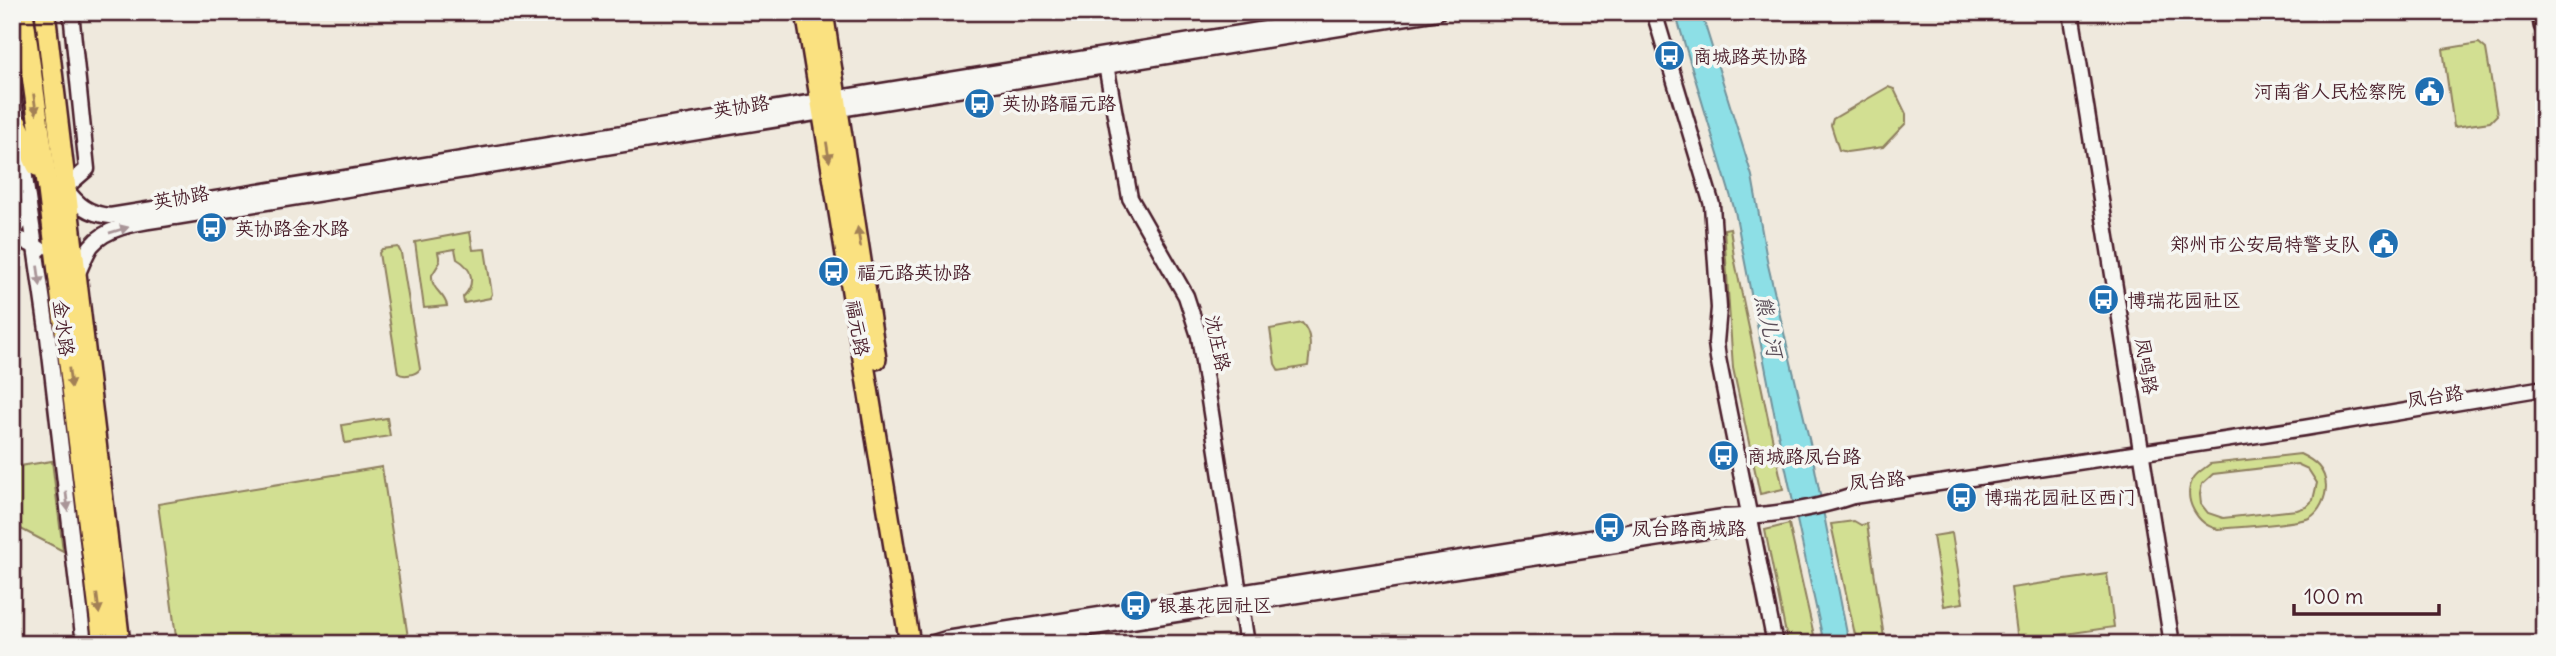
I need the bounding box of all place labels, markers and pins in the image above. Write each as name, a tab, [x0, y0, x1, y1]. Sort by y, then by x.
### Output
bus stop icon: 商城路英协路	[1653, 39, 1687, 73]
place label: 商城路英协路	[1693, 44, 1807, 68]
public building icon: 河南省人民检察院	[2412, 74, 2446, 108]
place label: 河南省人民检察院	[2254, 79, 2406, 103]
bus stop icon: 英协路福元路	[962, 86, 996, 120]
place label: 英协路福元路	[1002, 91, 1116, 115]
bus stop icon: 英协路金水路	[195, 211, 229, 245]
place label: 英协路金水路	[235, 216, 349, 240]
public building icon: 郑州市公安局特警支队	[2366, 227, 2400, 261]
place label: 郑州市公安局特警支队	[2170, 232, 2360, 256]
bus stop icon: 福元路英协路	[817, 255, 851, 289]
place label: 福元路英协路	[857, 260, 971, 284]
bus stop icon: 博瑞花园社区	[2087, 283, 2121, 317]
place label: 博瑞花园社区	[2127, 288, 2241, 312]
bus stop icon: 商城路凤台路	[1707, 439, 1741, 473]
place label: 商城路凤台路	[1747, 444, 1861, 468]
bus stop icon: 博瑞花园社区西门	[1944, 480, 1978, 514]
place label: 博瑞花园社区西门	[1984, 485, 2136, 509]
bus stop icon: 凤台路商城路	[1592, 511, 1626, 545]
place label: 凤台路商城路	[1632, 516, 1746, 540]
bus stop icon: 银基花园社区	[1118, 588, 1152, 622]
place label: 银基花园社区	[1158, 593, 1272, 617]

